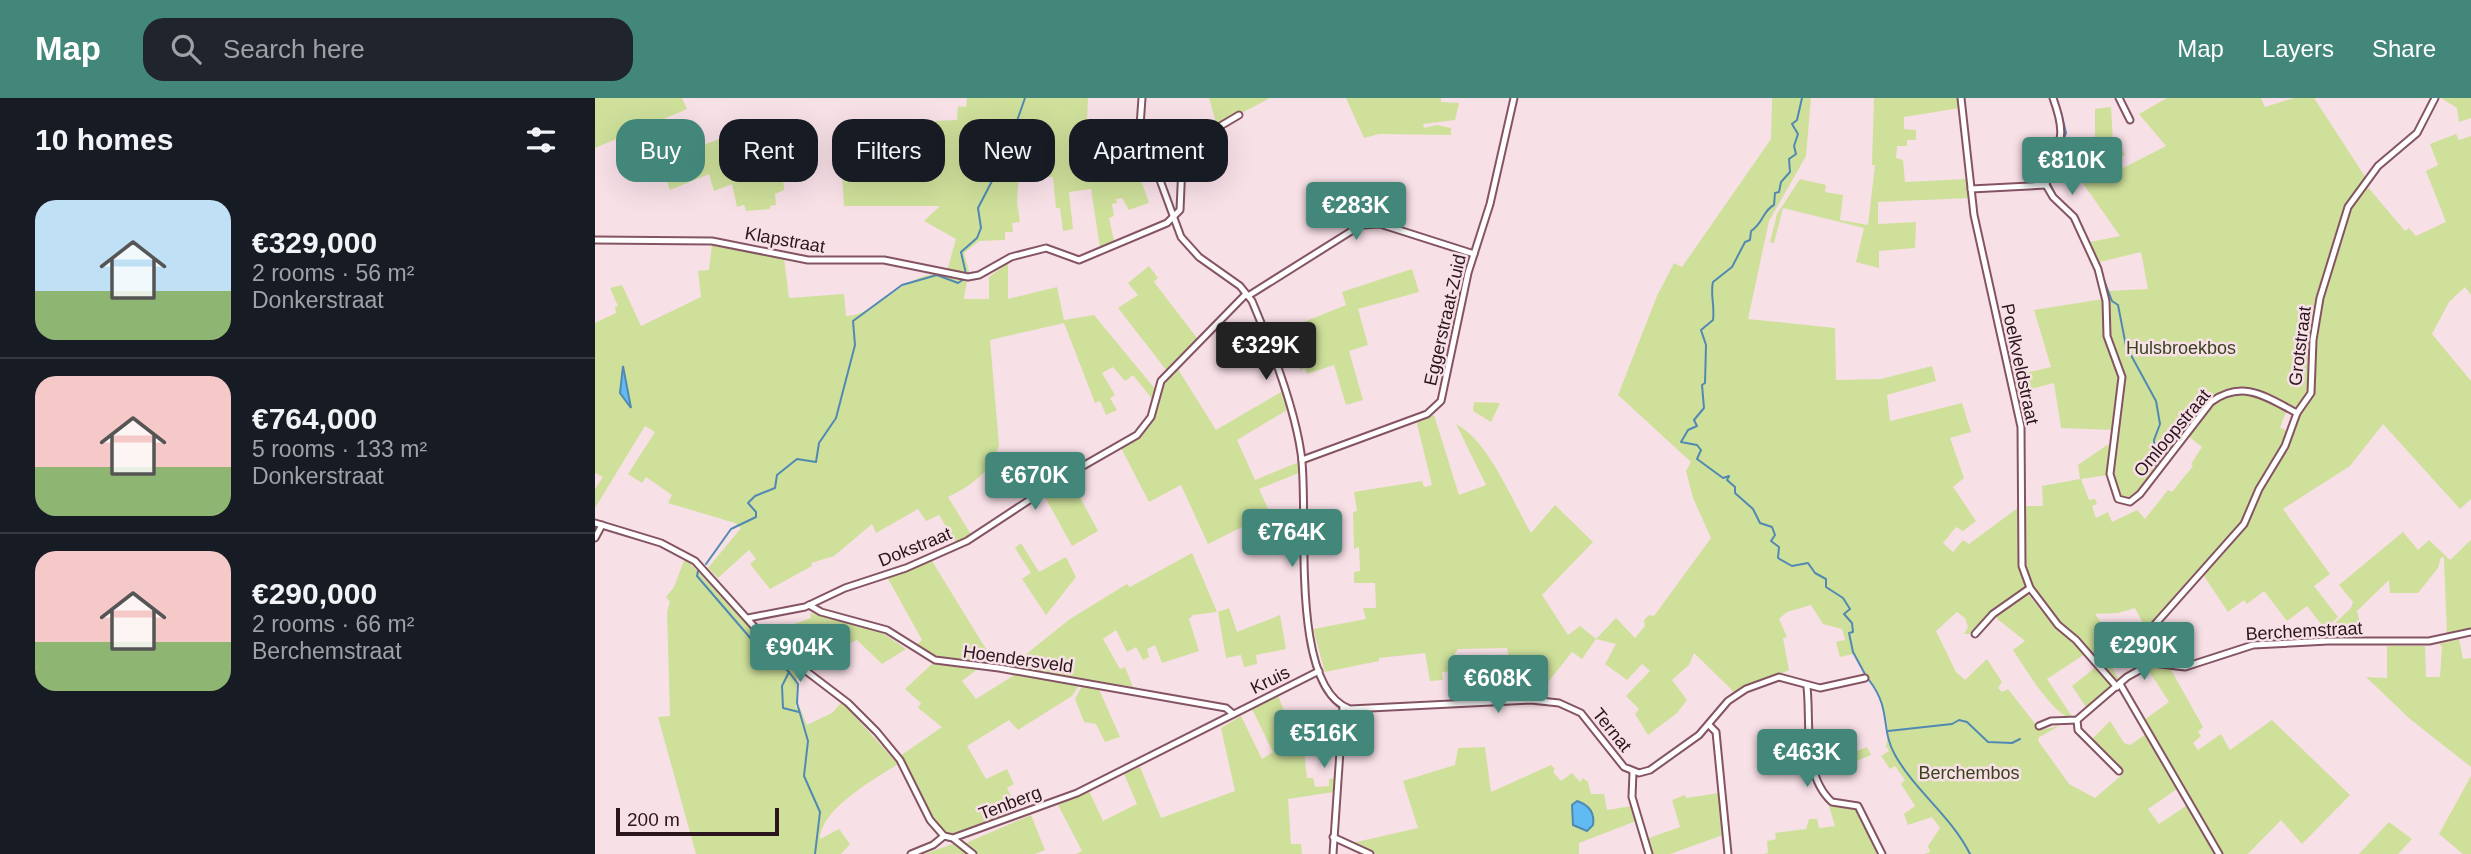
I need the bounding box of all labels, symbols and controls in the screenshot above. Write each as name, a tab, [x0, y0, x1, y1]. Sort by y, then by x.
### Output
search box	[143, 18, 633, 81]
text: Map	[35, 30, 101, 67]
icon: search	[167, 30, 205, 68]
text: Search here	[223, 34, 365, 64]
text: Map	[2177, 35, 2224, 62]
text: Layers	[2262, 35, 2334, 62]
text: Share	[2372, 35, 2436, 62]
chip: Buy	[616, 119, 705, 182]
chip: Rent	[719, 119, 818, 182]
chip: Filters	[832, 119, 945, 182]
chip: New	[959, 119, 1055, 182]
chip: Apartment	[1069, 119, 1228, 182]
icon: filters	[522, 121, 560, 159]
text: 10 homes	[35, 123, 173, 156]
pin: €810K	[2023, 138, 2121, 197]
text: €810K	[2038, 147, 2106, 173]
pin: €283K	[1307, 183, 1405, 242]
text: €283K	[1322, 192, 1390, 218]
street label: Klapstraat	[743, 223, 827, 257]
text: €329,000	[252, 226, 377, 259]
icon: home	[91, 228, 175, 312]
street label: Eggerstraat-Zuid	[1420, 252, 1470, 388]
text: 2 rooms · 56 m²	[252, 260, 414, 286]
text: Donkerstraat	[252, 287, 384, 313]
street label: Poelkveldstraat	[1997, 302, 2043, 426]
street label: Grotstraat	[2285, 305, 2315, 387]
pin: €329K	[1217, 322, 1315, 382]
text: €329K	[1232, 332, 1300, 358]
park label: Hulsbroekbos	[2126, 338, 2236, 358]
street label: Omloopstraat	[2130, 385, 2214, 481]
text: €764,000	[252, 402, 377, 435]
icon: home	[91, 404, 175, 488]
text: 5 rooms · 133 m²	[252, 436, 427, 462]
pin: €670K	[986, 452, 1084, 512]
text: €670K	[1001, 462, 1069, 488]
text: Donkerstraat	[252, 463, 384, 489]
pin: €764K	[1243, 510, 1341, 569]
text: €764K	[1258, 519, 1326, 545]
street label: Dokstraat	[876, 523, 954, 571]
text: €290,000	[252, 577, 377, 610]
icon: home	[91, 579, 175, 663]
text: 2 rooms · 66 m²	[252, 611, 414, 637]
street label: Berchemstraat	[2245, 618, 2363, 644]
pin: €290K	[2095, 622, 2193, 682]
pin: €904K	[751, 624, 849, 684]
text: €290K	[2110, 632, 2178, 658]
text: €904K	[766, 634, 834, 660]
text: Berchemstraat	[252, 638, 402, 664]
street label: Hoendersveld	[962, 641, 1074, 677]
pin: €608K	[1449, 656, 1547, 715]
street label: Kruis	[1247, 662, 1293, 698]
text: €608K	[1464, 665, 1532, 691]
street label: Ternat	[1588, 704, 1636, 756]
pin: €516K	[1275, 710, 1373, 770]
text: €516K	[1290, 720, 1358, 746]
pin: €463K	[1758, 730, 1856, 789]
text: €463K	[1773, 739, 1841, 765]
park label: Berchembos	[1918, 763, 2020, 783]
street label: Tenberg	[976, 782, 1044, 824]
scale bar	[616, 805, 779, 837]
text: 200 m	[627, 809, 680, 830]

